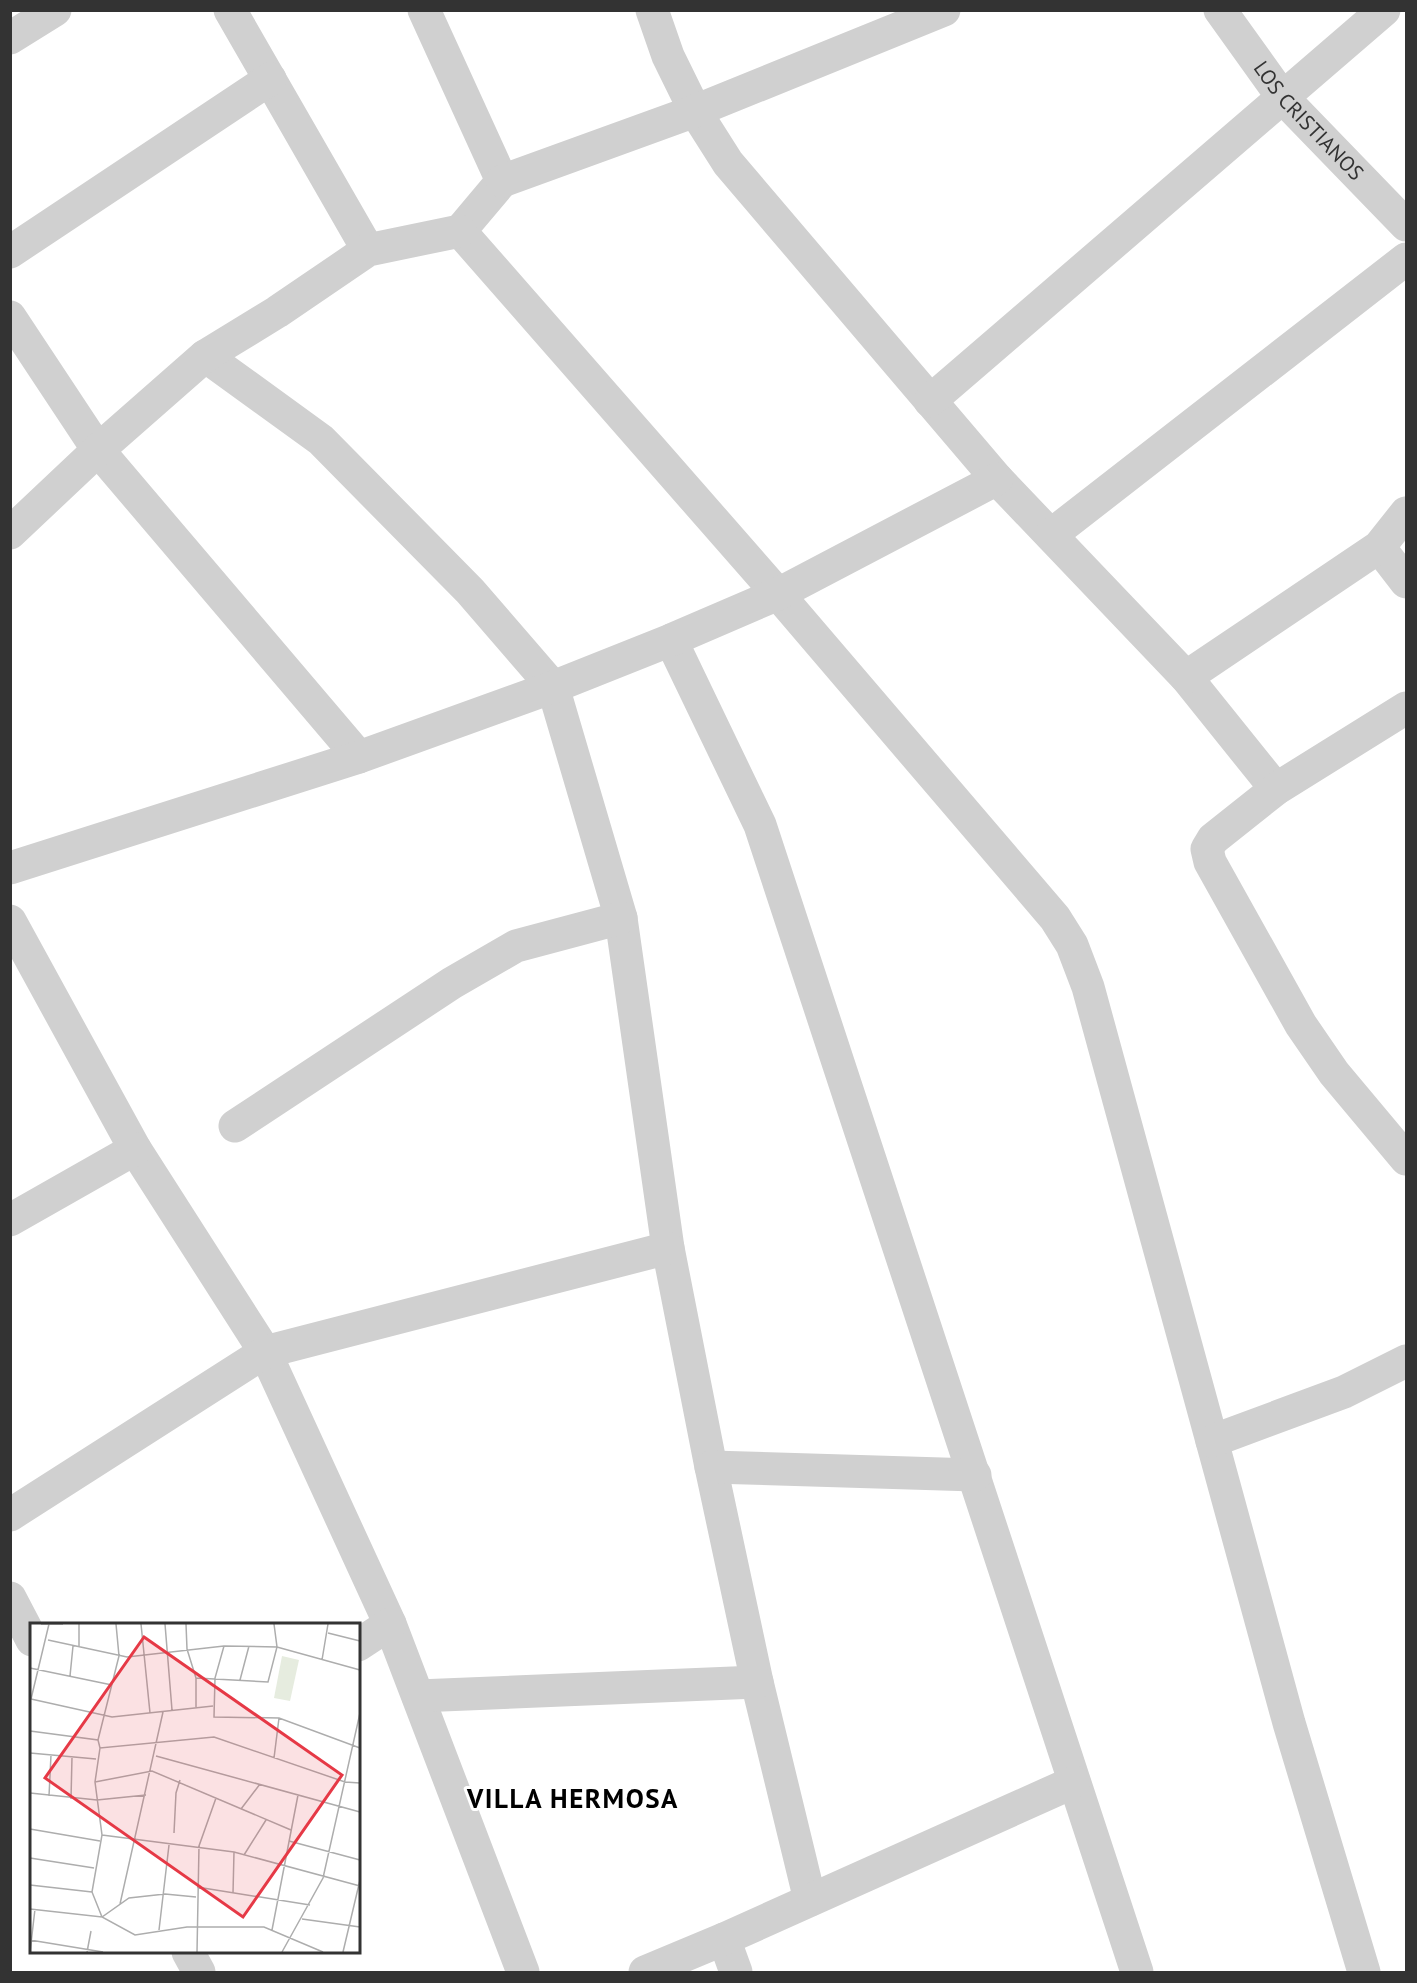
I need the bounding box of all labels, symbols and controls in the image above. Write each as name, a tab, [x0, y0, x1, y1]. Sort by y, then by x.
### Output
street label: LOS CRISTIANOS	[1248, 55, 1369, 186]
inset map	[30, 1623, 360, 1953]
district label: VILLA HERMOSA	[466, 1781, 679, 1815]

